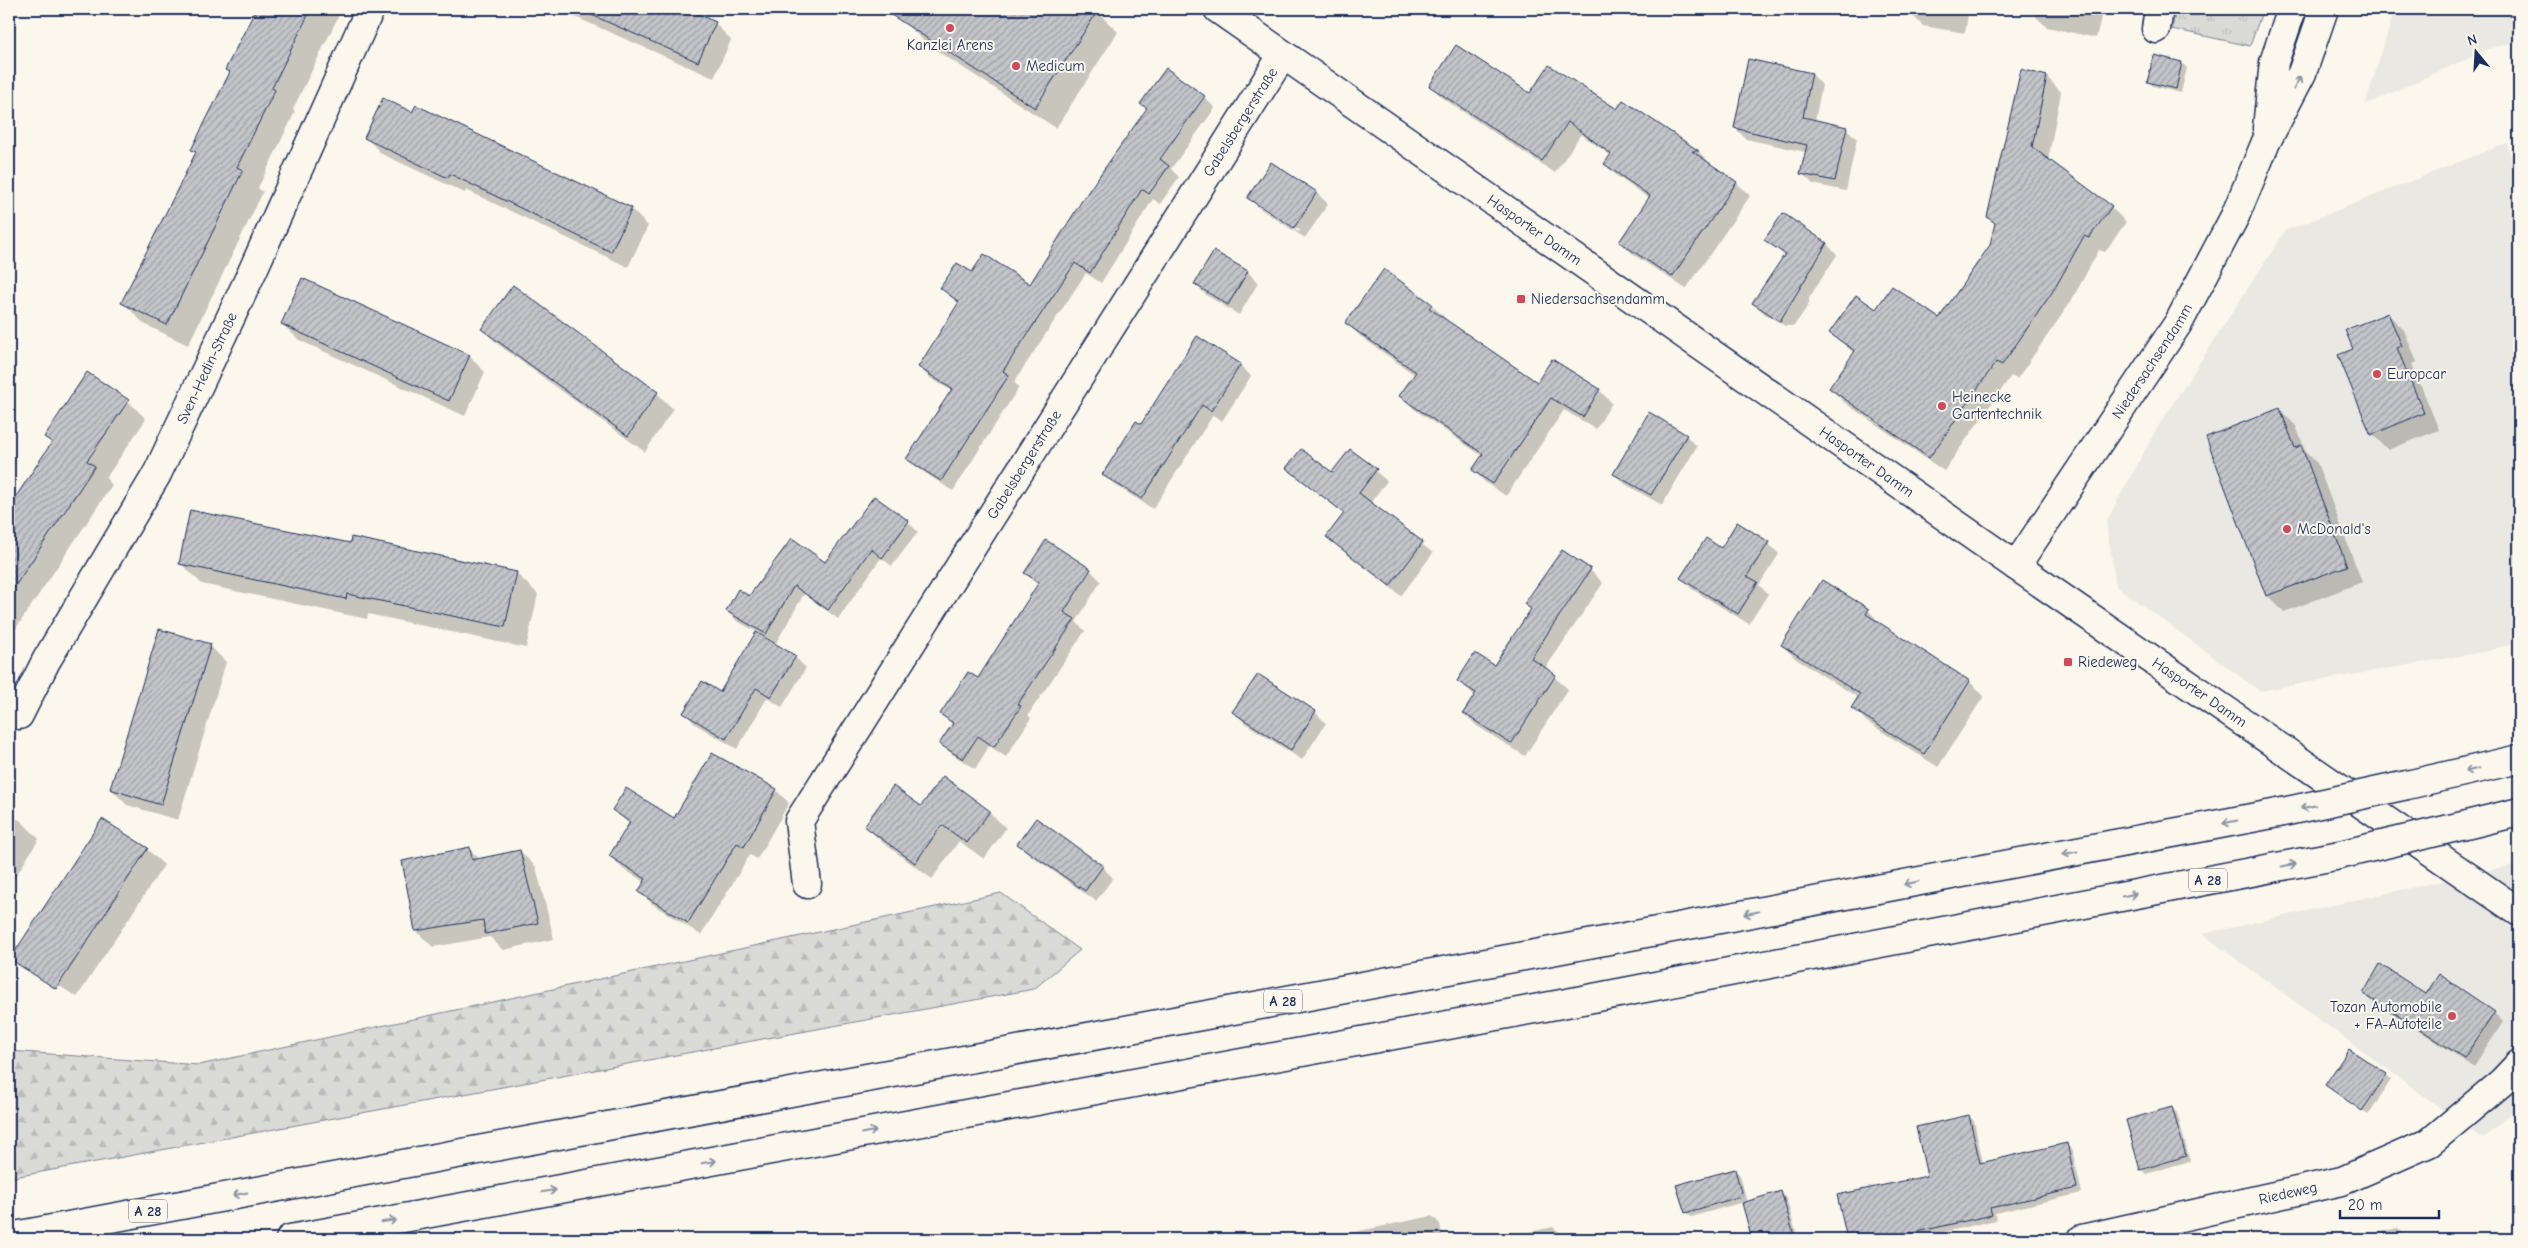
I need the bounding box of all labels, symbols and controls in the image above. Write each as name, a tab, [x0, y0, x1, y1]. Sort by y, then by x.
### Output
marker: Kanzlei Arens	[944, 22, 956, 34]
north arrow	[2450, 28, 2500, 78]
text: N	[2465, 31, 2479, 50]
place label: Kanzlei Arens	[907, 36, 993, 54]
place label: Medicum	[1026, 57, 1085, 75]
marker: Medicum	[1010, 60, 1022, 72]
street label: Gabelsbergerstraße	[1199, 64, 1282, 180]
one-way arrow	[2292, 76, 2302, 91]
street label: Hasporter Damm	[1484, 191, 1585, 269]
place label: Niedersachsendamm	[1531, 290, 1665, 308]
marker: Niedersachsendamm	[1515, 293, 1527, 305]
street label: Niedersachsendamm	[2108, 300, 2196, 422]
street label: Sven-Hedin-Straße	[173, 309, 241, 427]
place label: Europcar	[2387, 365, 2446, 383]
marker: Europcar	[2371, 368, 2383, 380]
place label: Heinecke Gartentechnik	[1952, 388, 2042, 423]
marker: Heinecke Gartentechnik	[1936, 400, 1948, 412]
street label: Gabelsbergerstraße	[983, 406, 1065, 522]
street label: Hasporter Damm	[1816, 423, 1917, 501]
place label: McDonald's	[2297, 520, 2371, 538]
marker: McDonald's	[2281, 523, 2293, 535]
place label: Riedeweg	[2078, 653, 2138, 671]
street label: Hasporter Damm	[2149, 653, 2250, 731]
marker: Riedeweg	[2062, 656, 2074, 668]
one-way arrow	[2464, 766, 2480, 775]
one-way arrow	[2301, 802, 2317, 812]
one-way arrow	[2222, 818, 2238, 828]
one-way arrow	[2063, 848, 2079, 858]
one-way arrow	[2281, 860, 2297, 869]
road number: A 28	[2189, 868, 2227, 892]
one-way arrow	[1903, 879, 1919, 888]
one-way arrow	[2121, 890, 2137, 900]
one-way arrow	[1744, 909, 1760, 919]
road number: A 28	[1264, 989, 1302, 1012]
place label: Tozan Automobile + FA-Autoteile	[2330, 998, 2442, 1033]
marker: Tozan Automobile + FA-Autoteile	[2446, 1010, 2458, 1022]
one-way arrow	[860, 1127, 876, 1137]
one-way arrow	[701, 1156, 717, 1166]
street label: Riedeweg	[2257, 1178, 2319, 1208]
one-way arrow	[541, 1186, 557, 1196]
scale bar	[2340, 1188, 2439, 1220]
one-way arrow	[232, 1189, 248, 1199]
text: 20 m	[2348, 1196, 2382, 1214]
road number: A 28	[129, 1200, 167, 1222]
one-way arrow	[381, 1215, 397, 1225]

